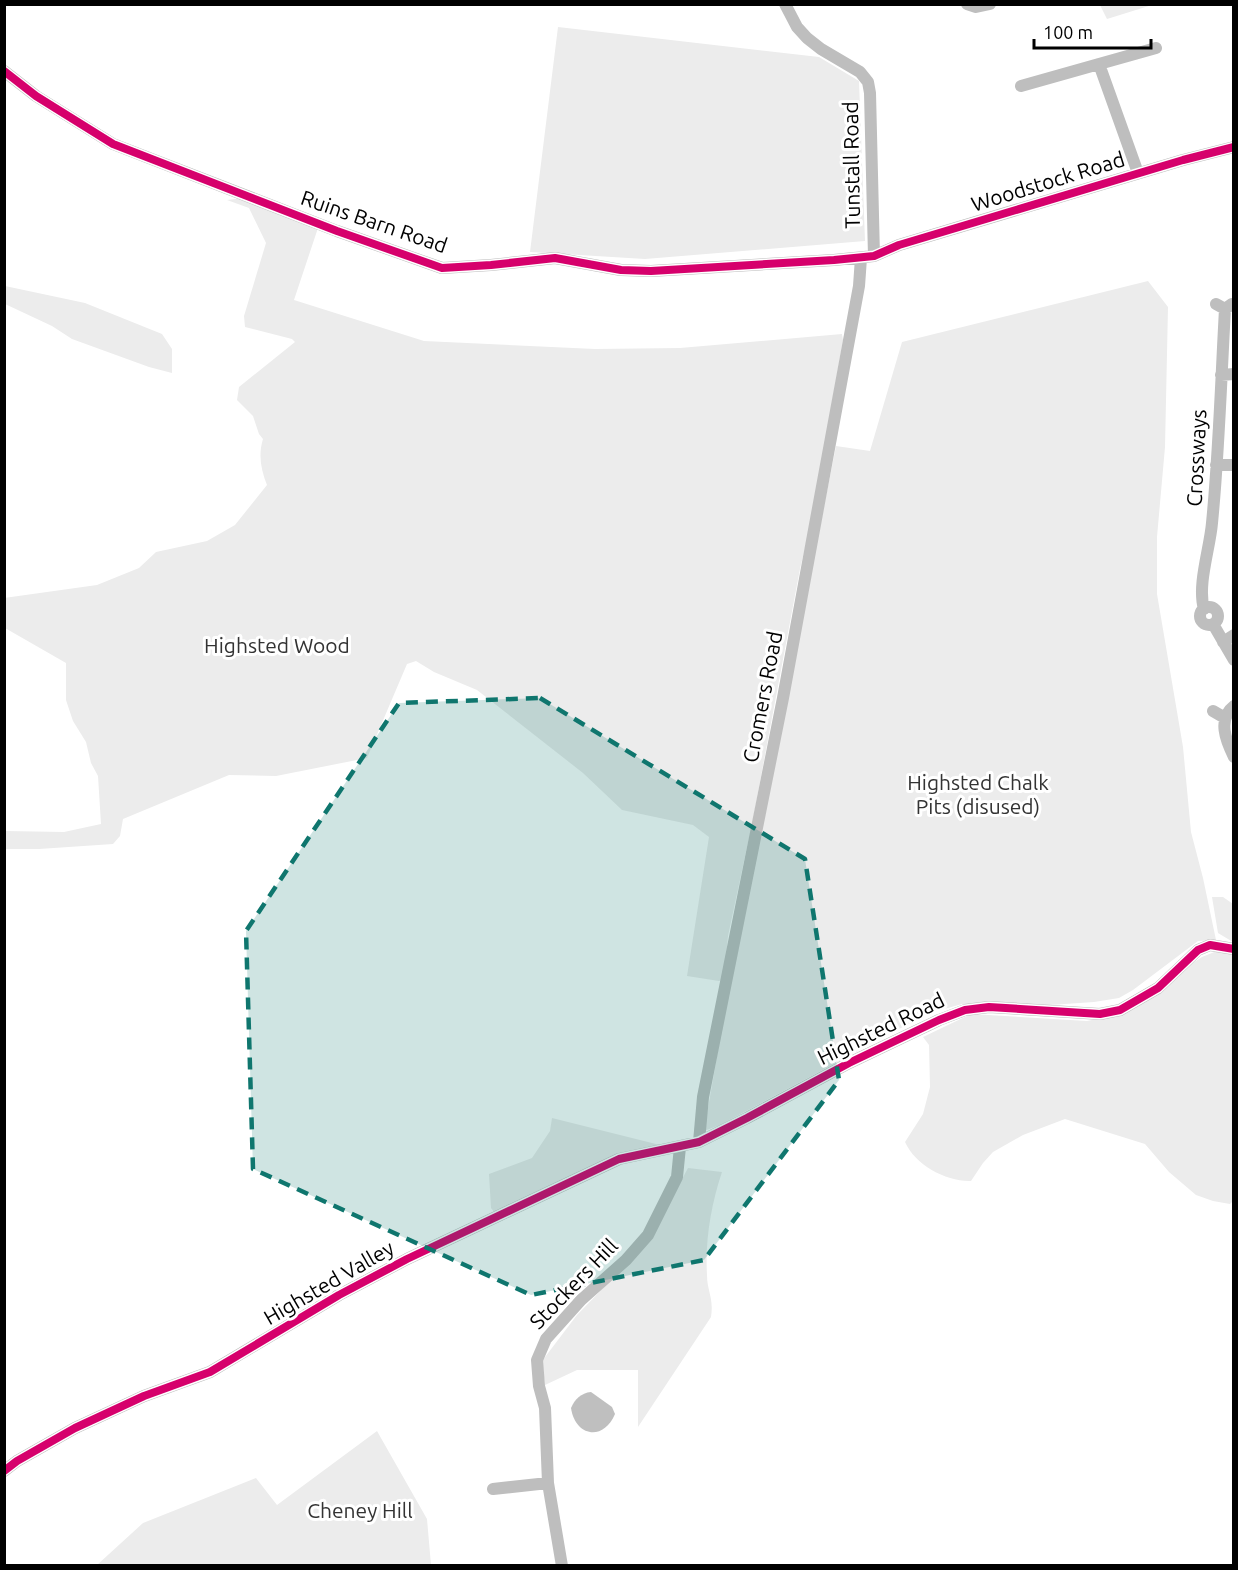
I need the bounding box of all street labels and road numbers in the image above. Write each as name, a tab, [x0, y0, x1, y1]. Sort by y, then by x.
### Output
street label: Tunstall Road	[838, 101, 864, 229]
street label: Woodstock Road	[968, 146, 1127, 216]
street label: Ruins Barn Road	[298, 185, 451, 257]
street label: Crossways	[1181, 409, 1211, 507]
street label: Cromers Road	[738, 629, 786, 764]
street label: Highsted Road	[813, 987, 948, 1069]
street label: Stockers Hill	[524, 1233, 622, 1333]
street label: Highsted Valley	[259, 1235, 398, 1329]

